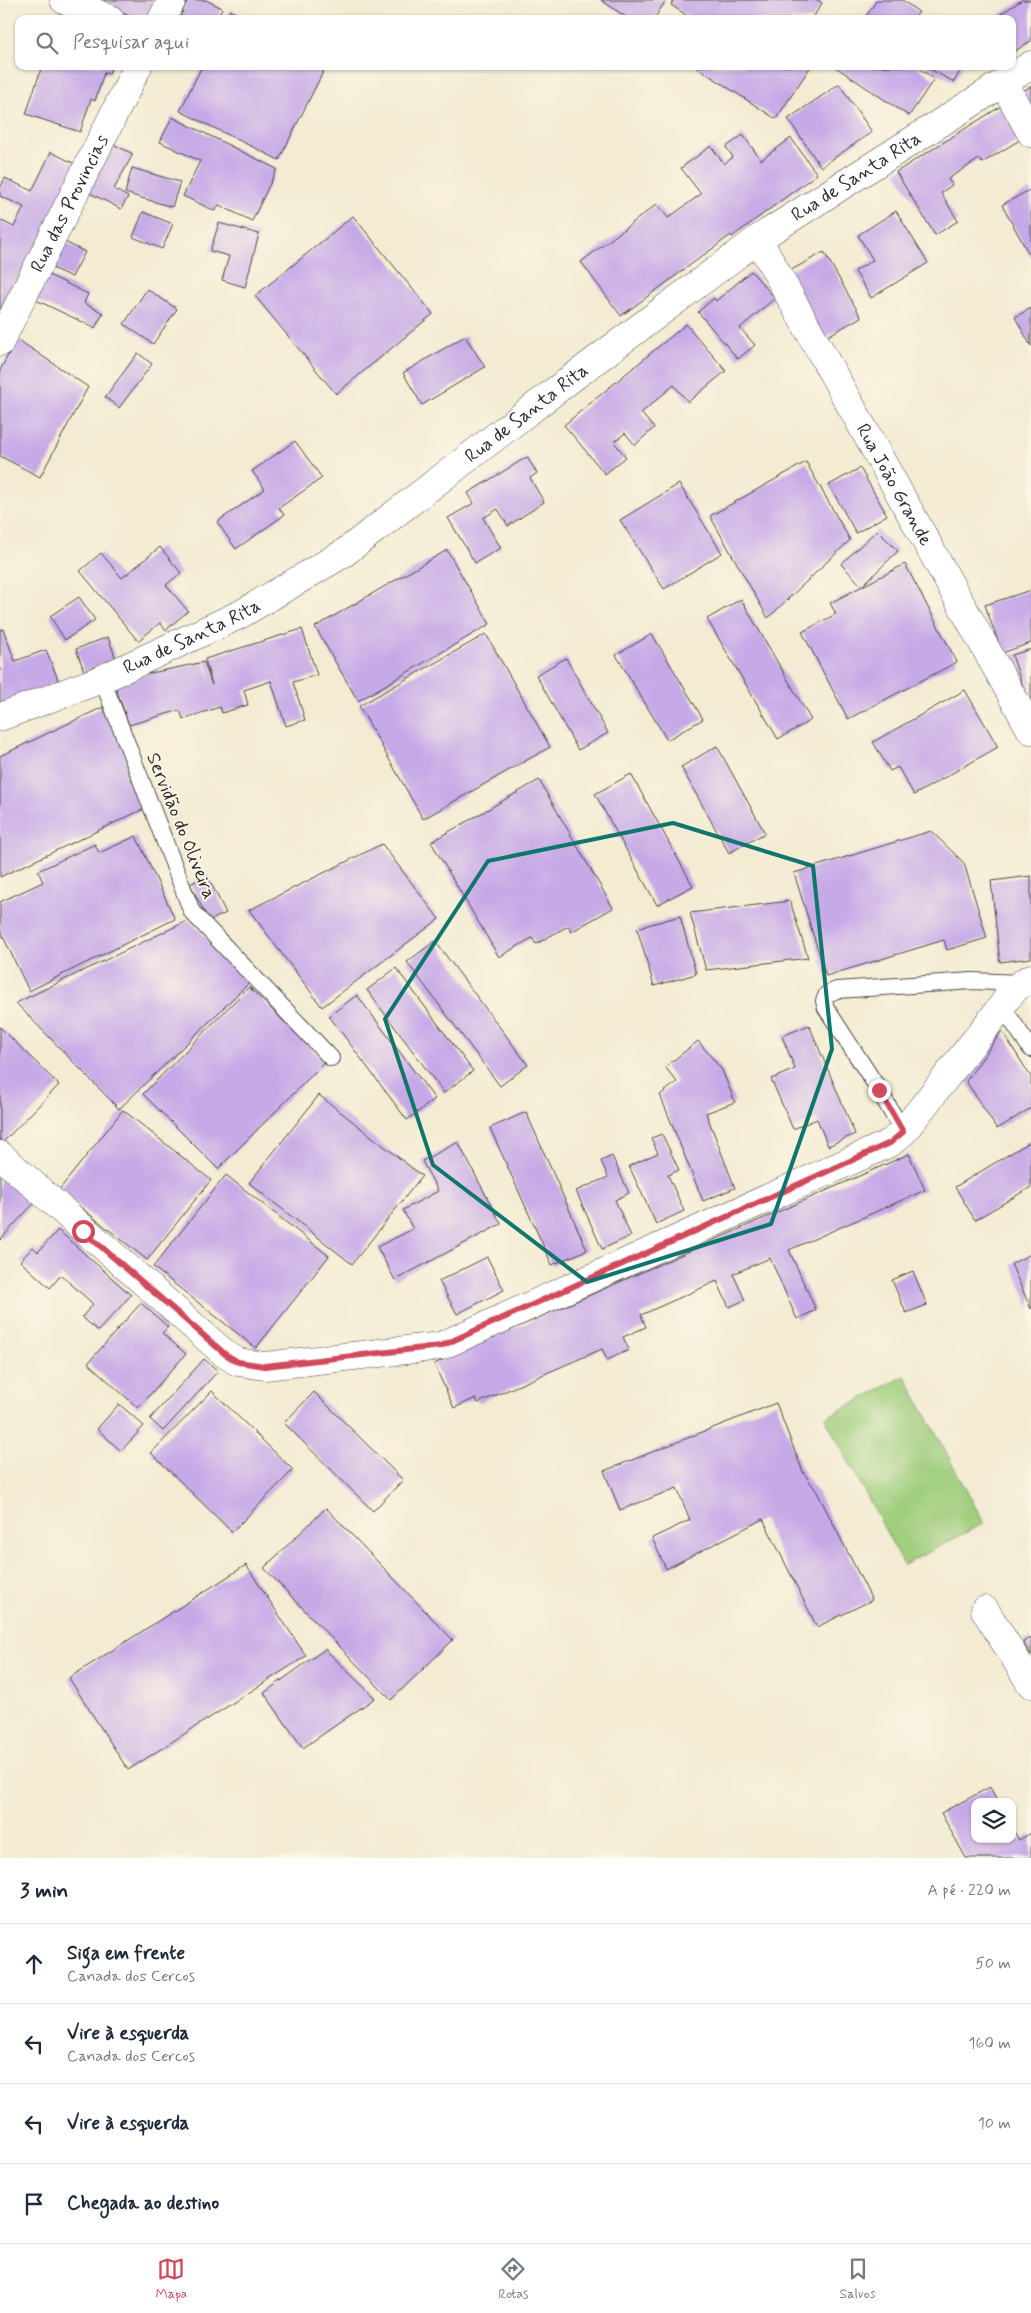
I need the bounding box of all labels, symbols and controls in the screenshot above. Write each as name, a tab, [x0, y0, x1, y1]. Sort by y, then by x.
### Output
search box	[15, 15, 1016, 70]
icon: search	[33, 29, 61, 57]
text: Pesquisar aqui	[73, 30, 189, 55]
street label: Rua de Santa Rita	[786, 126, 926, 227]
street label: Rua das Provincias	[24, 130, 115, 276]
street label: Rua de Santa Rita	[460, 358, 593, 468]
street label: Rua João Grande	[851, 419, 939, 550]
street label: Rua de Santa Rita	[119, 593, 265, 680]
street label: Servidão do Oliveira	[140, 749, 222, 903]
route end	[868, 1079, 891, 1102]
route start	[72, 1220, 95, 1243]
map controls	[971, 1798, 1016, 1843]
button: layers	[971, 1798, 1016, 1843]
text: 3 min	[20, 1877, 68, 1905]
text: A pé · 220 m	[927, 1880, 1011, 1901]
text: Siga em frente	[67, 1941, 185, 1966]
icon: ahead	[20, 1950, 48, 1978]
text: 50 m	[975, 1953, 1011, 1974]
text: Canada dos Cercos	[67, 1966, 195, 1987]
text: Vire à esquerda	[67, 2021, 189, 2046]
icon: left	[20, 2030, 48, 2058]
text: 160 m	[968, 2033, 1011, 2054]
text: Canada dos Cercos	[67, 2046, 195, 2067]
icon: left	[20, 2110, 48, 2138]
text: Vire à esquerda	[67, 2111, 189, 2136]
text: 10 m	[978, 2113, 1011, 2134]
icon: arrive	[20, 2190, 48, 2218]
text: Chegada ao destino	[67, 2191, 219, 2216]
tab: Mapa	[155, 2255, 187, 2303]
tab: Rotas	[498, 2255, 529, 2303]
tab: Salvos	[839, 2255, 876, 2303]

